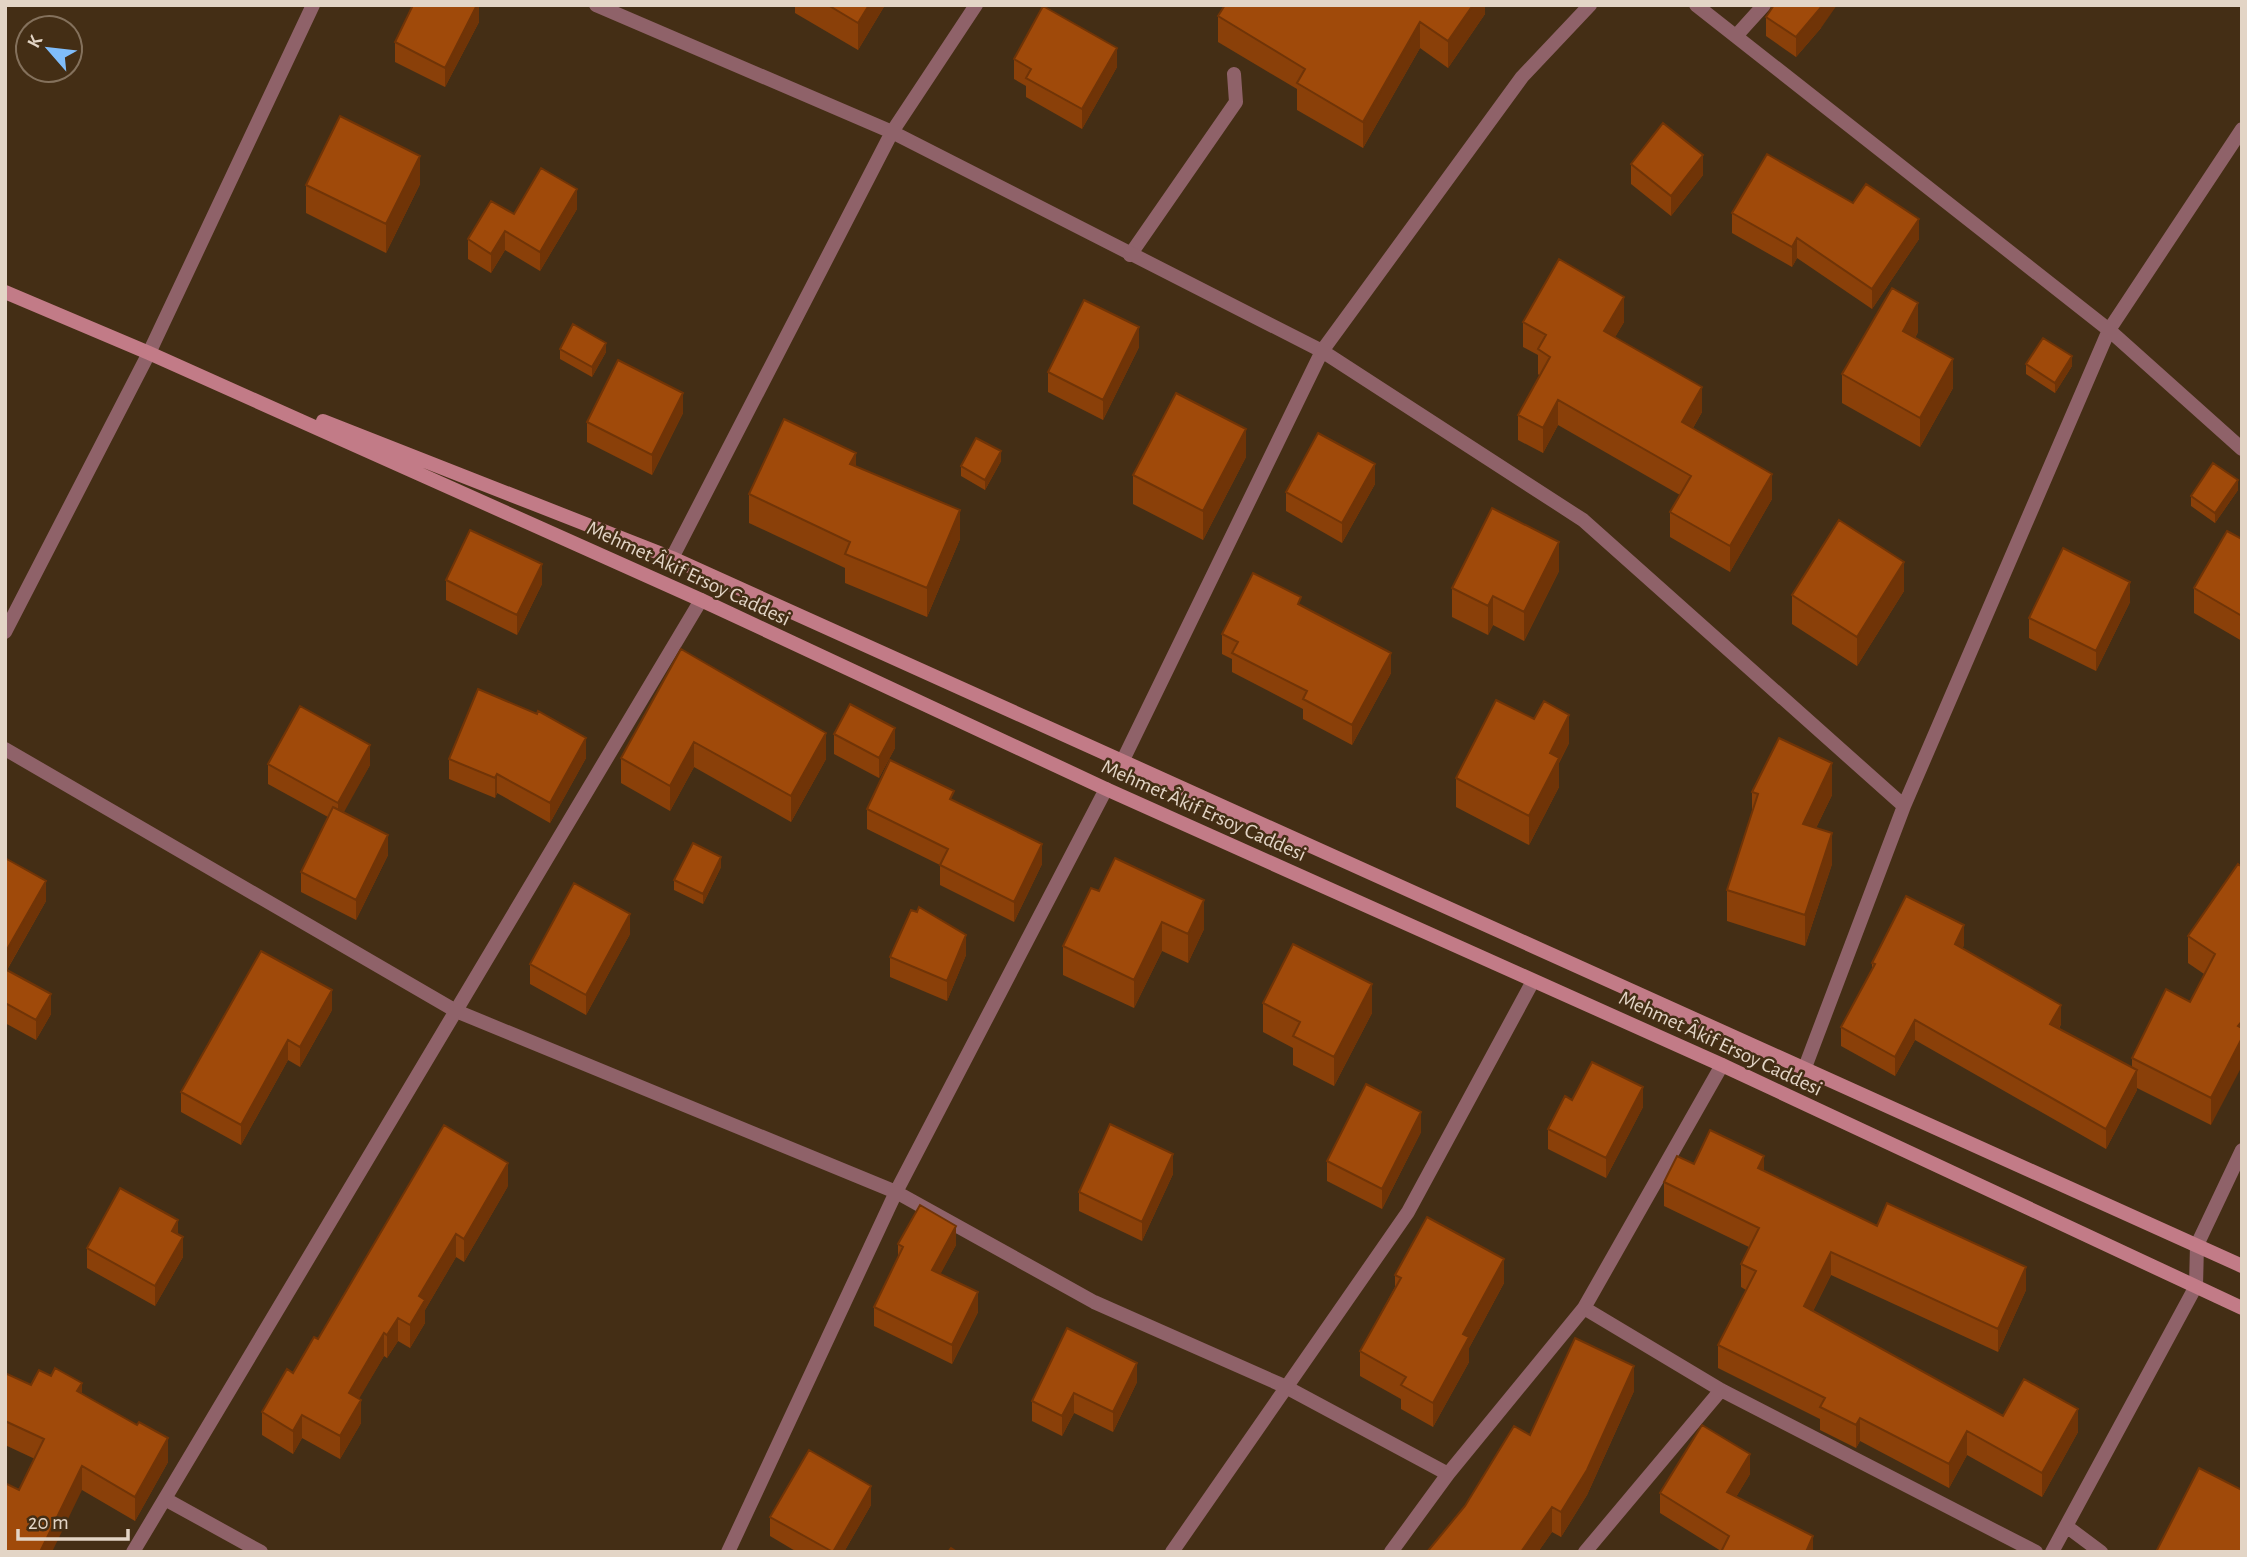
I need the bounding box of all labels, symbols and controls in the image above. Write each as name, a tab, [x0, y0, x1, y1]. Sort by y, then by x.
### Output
north arrow	[14, 14, 84, 84]
text: K	[24, 32, 47, 51]
street label: Mehmet Âkif Ersoy Caddesi	[584, 515, 795, 630]
street label: Mehmet Âkif Ersoy Caddesi	[1098, 754, 1310, 865]
street label: Mehmet Âkif Ersoy Caddesi	[1616, 985, 1827, 1100]
scale bar	[18, 1498, 128, 1542]
text: 20 m	[28, 1512, 69, 1533]

